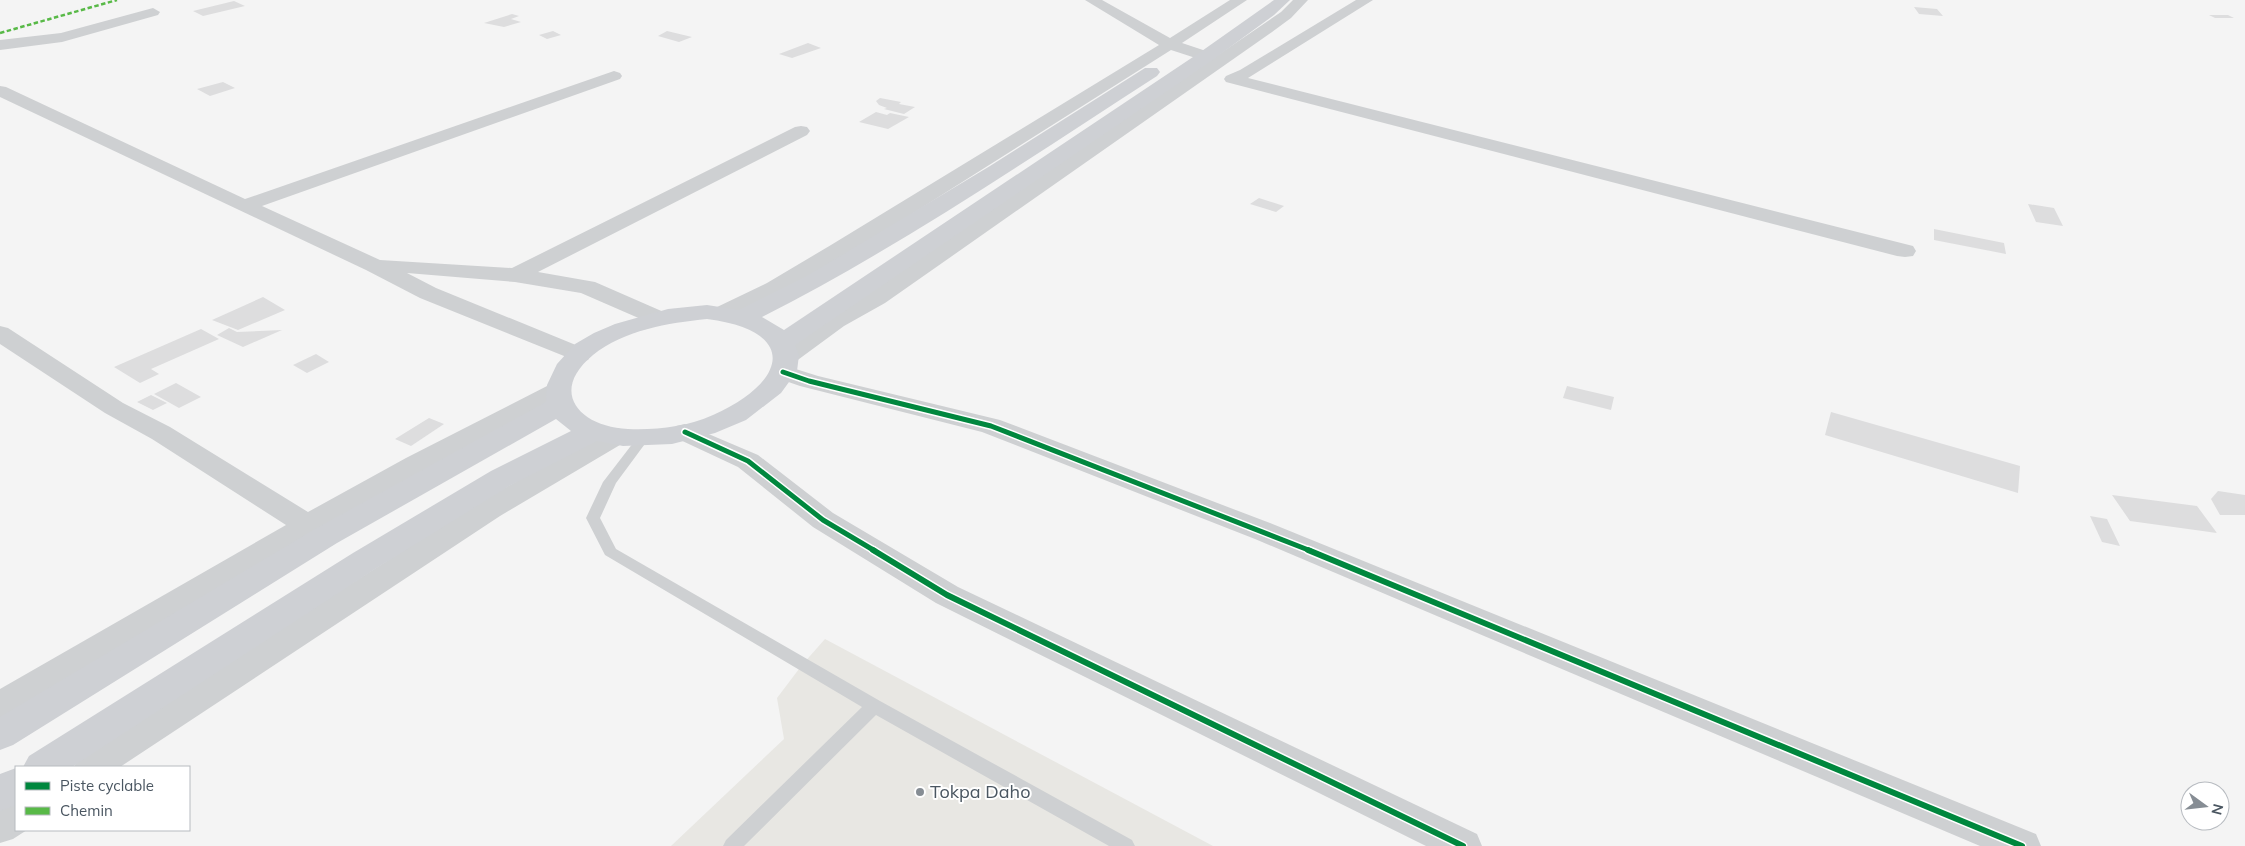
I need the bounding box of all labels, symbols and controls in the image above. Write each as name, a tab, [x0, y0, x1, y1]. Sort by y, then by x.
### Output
legend	[15, 766, 190, 831]
text: Piste cyclable	[60, 776, 154, 795]
place label: Tokpa Daho	[930, 780, 1030, 803]
north arrow	[2180, 781, 2230, 831]
marker: Tokpa Daho	[914, 786, 926, 798]
text: Chemin	[60, 801, 113, 820]
text: N	[2207, 802, 2228, 817]

